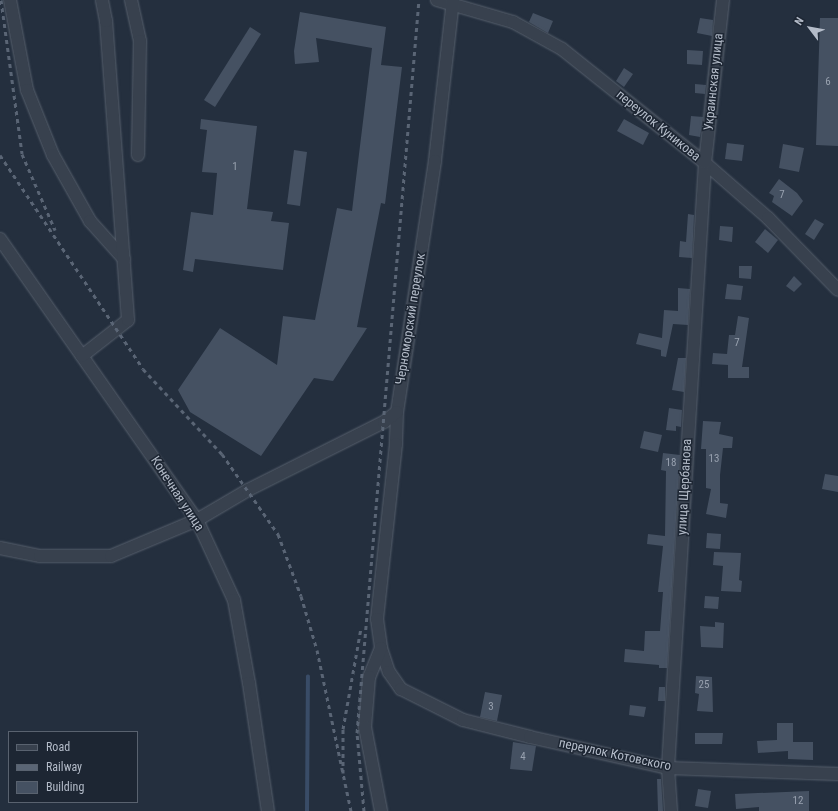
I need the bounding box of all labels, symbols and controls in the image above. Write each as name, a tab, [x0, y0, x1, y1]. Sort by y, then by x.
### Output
north arrow	[790, 8, 830, 48]
text: N	[792, 15, 807, 28]
street label: Украинская улица	[701, 33, 727, 131]
house number: 6	[825, 75, 831, 89]
street label: переулок Куникова	[613, 87, 703, 165]
house number: 1	[232, 160, 238, 174]
house number: 7	[779, 188, 785, 202]
street label: Черноморский переулок	[393, 252, 429, 386]
house number: 7	[734, 336, 740, 350]
street label: улица Щербанова	[675, 438, 695, 536]
house number: 13	[709, 452, 719, 466]
street label: Конечная улица	[147, 454, 207, 534]
house number: 18	[666, 456, 676, 470]
house number: 25	[699, 678, 709, 692]
house number: 3	[488, 700, 494, 714]
legend	[8, 731, 138, 803]
street label: переулок Котовского	[557, 735, 673, 775]
text: Road	[46, 740, 70, 754]
house number: 4	[520, 750, 526, 764]
text: Railway	[46, 760, 82, 774]
text: Building	[46, 780, 84, 794]
house number: 12	[793, 794, 803, 808]

